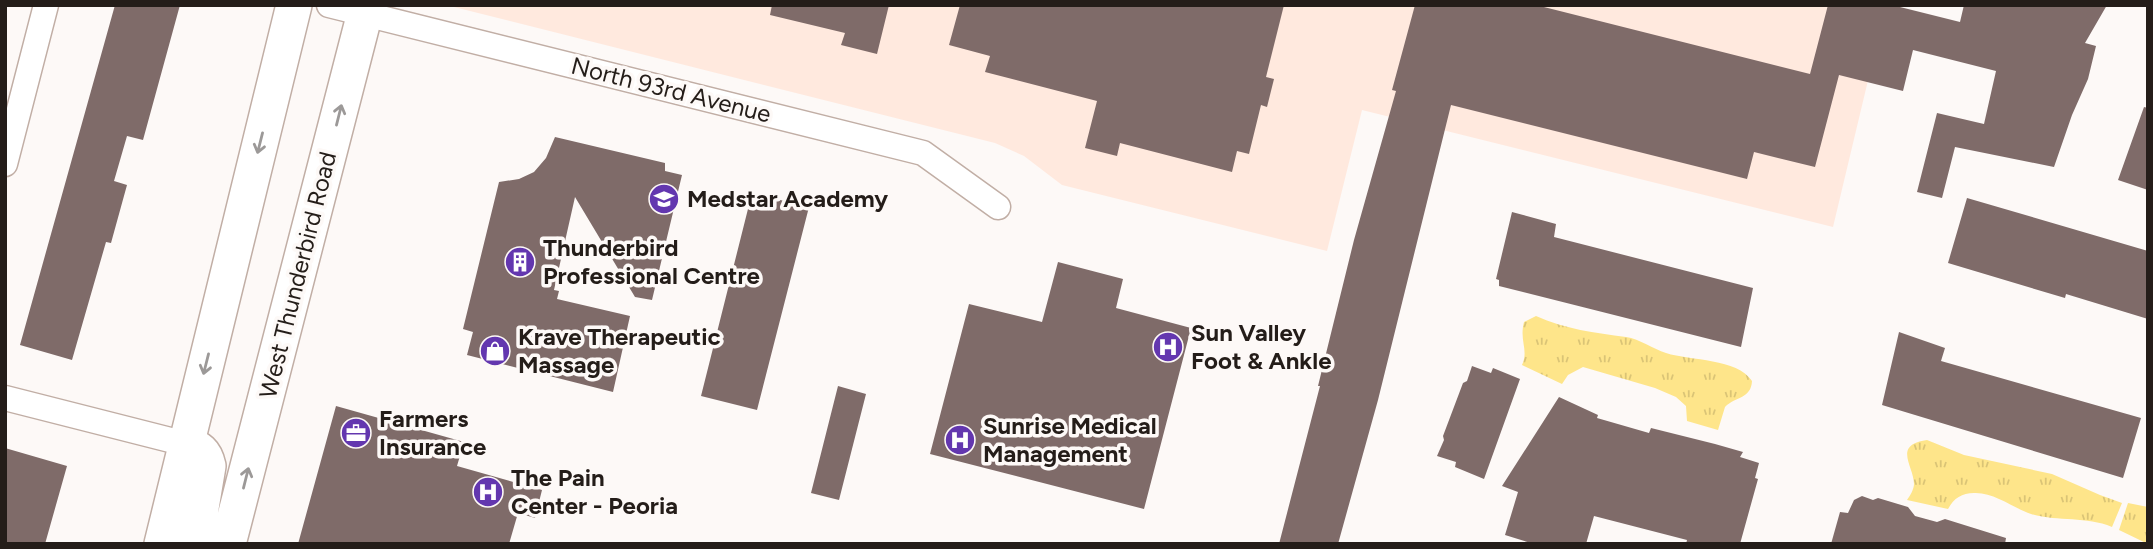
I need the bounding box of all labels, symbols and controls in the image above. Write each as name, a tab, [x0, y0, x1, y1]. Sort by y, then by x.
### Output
street label: North 93rd Avenue	[568, 51, 774, 128]
one-way arrow	[333, 104, 346, 127]
one-way arrow	[253, 131, 266, 154]
street label: West Thunderbird Road	[253, 149, 342, 401]
school or university icon: Medstar Academy	[647, 182, 681, 216]
place label: Medstar Academy	[687, 184, 888, 213]
place label: Thunderbird Professional Centre	[543, 233, 760, 290]
building icon: Thunderbird Professional Centre	[503, 245, 537, 279]
place label: Sun Valley Foot & Ankle	[1191, 318, 1331, 375]
place label: Krave Therapeutic Massage	[518, 322, 721, 379]
hospital icon: Sun Valley Foot & Ankle	[1151, 330, 1185, 364]
shop icon: Krave Therapeutic Massage	[478, 334, 512, 368]
one-way arrow	[199, 352, 212, 375]
place label: Farmers Insurance	[379, 404, 486, 461]
place label: Sunrise Medical Management	[983, 411, 1157, 468]
office icon: Farmers Insurance	[339, 416, 373, 450]
hospital icon: Sunrise Medical Management	[943, 423, 977, 457]
place label: The Pain Center - Peoria	[511, 463, 678, 520]
one-way arrow	[240, 467, 253, 489]
hospital icon: The Pain Center - Peoria	[471, 475, 505, 509]

